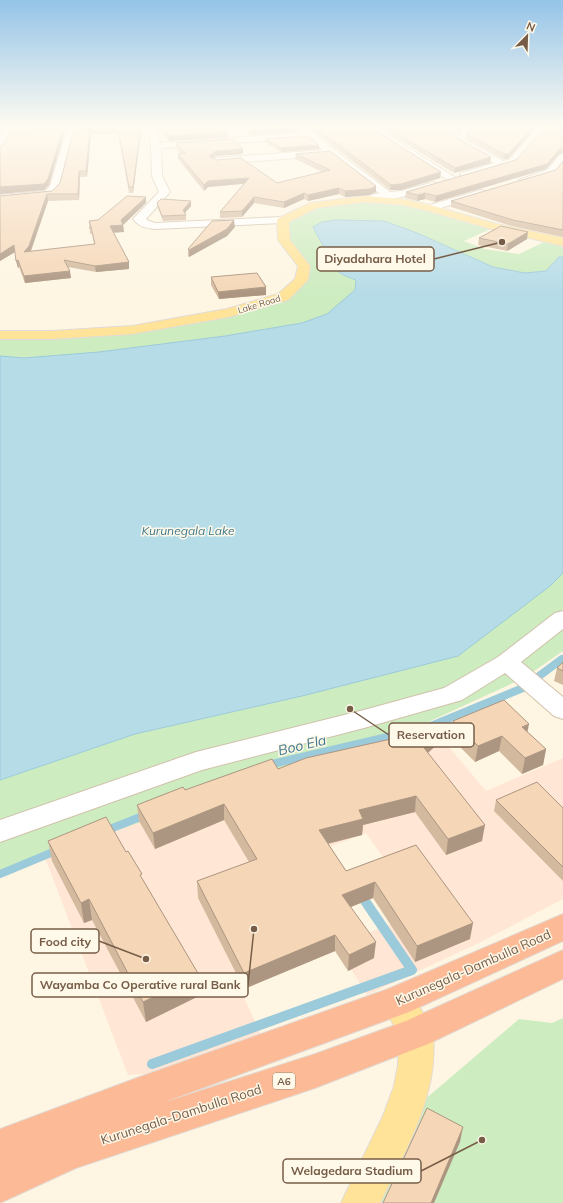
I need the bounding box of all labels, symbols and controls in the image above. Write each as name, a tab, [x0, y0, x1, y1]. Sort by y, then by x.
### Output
north arrow	[507, 16, 547, 56]
text: N	[524, 19, 537, 35]
callout: Diyadahara Hotel	[317, 247, 434, 271]
text: Diyadahara Hotel	[324, 251, 426, 266]
street label: Lake Road	[236, 292, 282, 316]
water label: Kurunegala Lake	[141, 523, 235, 538]
callout: Reservation	[389, 723, 474, 747]
text: Reservation	[397, 727, 465, 742]
water label: Boo Ela	[276, 731, 328, 759]
street label: Kurunegala-Dambulla Road	[393, 926, 553, 1008]
callout: Food city	[31, 929, 99, 953]
text: Food city	[39, 934, 91, 949]
callout: Wayamba Co Operative rural Bank	[32, 973, 248, 997]
text: Wayamba Co Operative rural Bank	[40, 977, 241, 992]
road number: A6	[273, 1073, 295, 1089]
street label: Kurunegala-Dambulla Road	[99, 1080, 263, 1148]
callout: Welagedara Stadium	[283, 1159, 421, 1183]
text: Welagedara Stadium	[291, 1163, 413, 1178]

